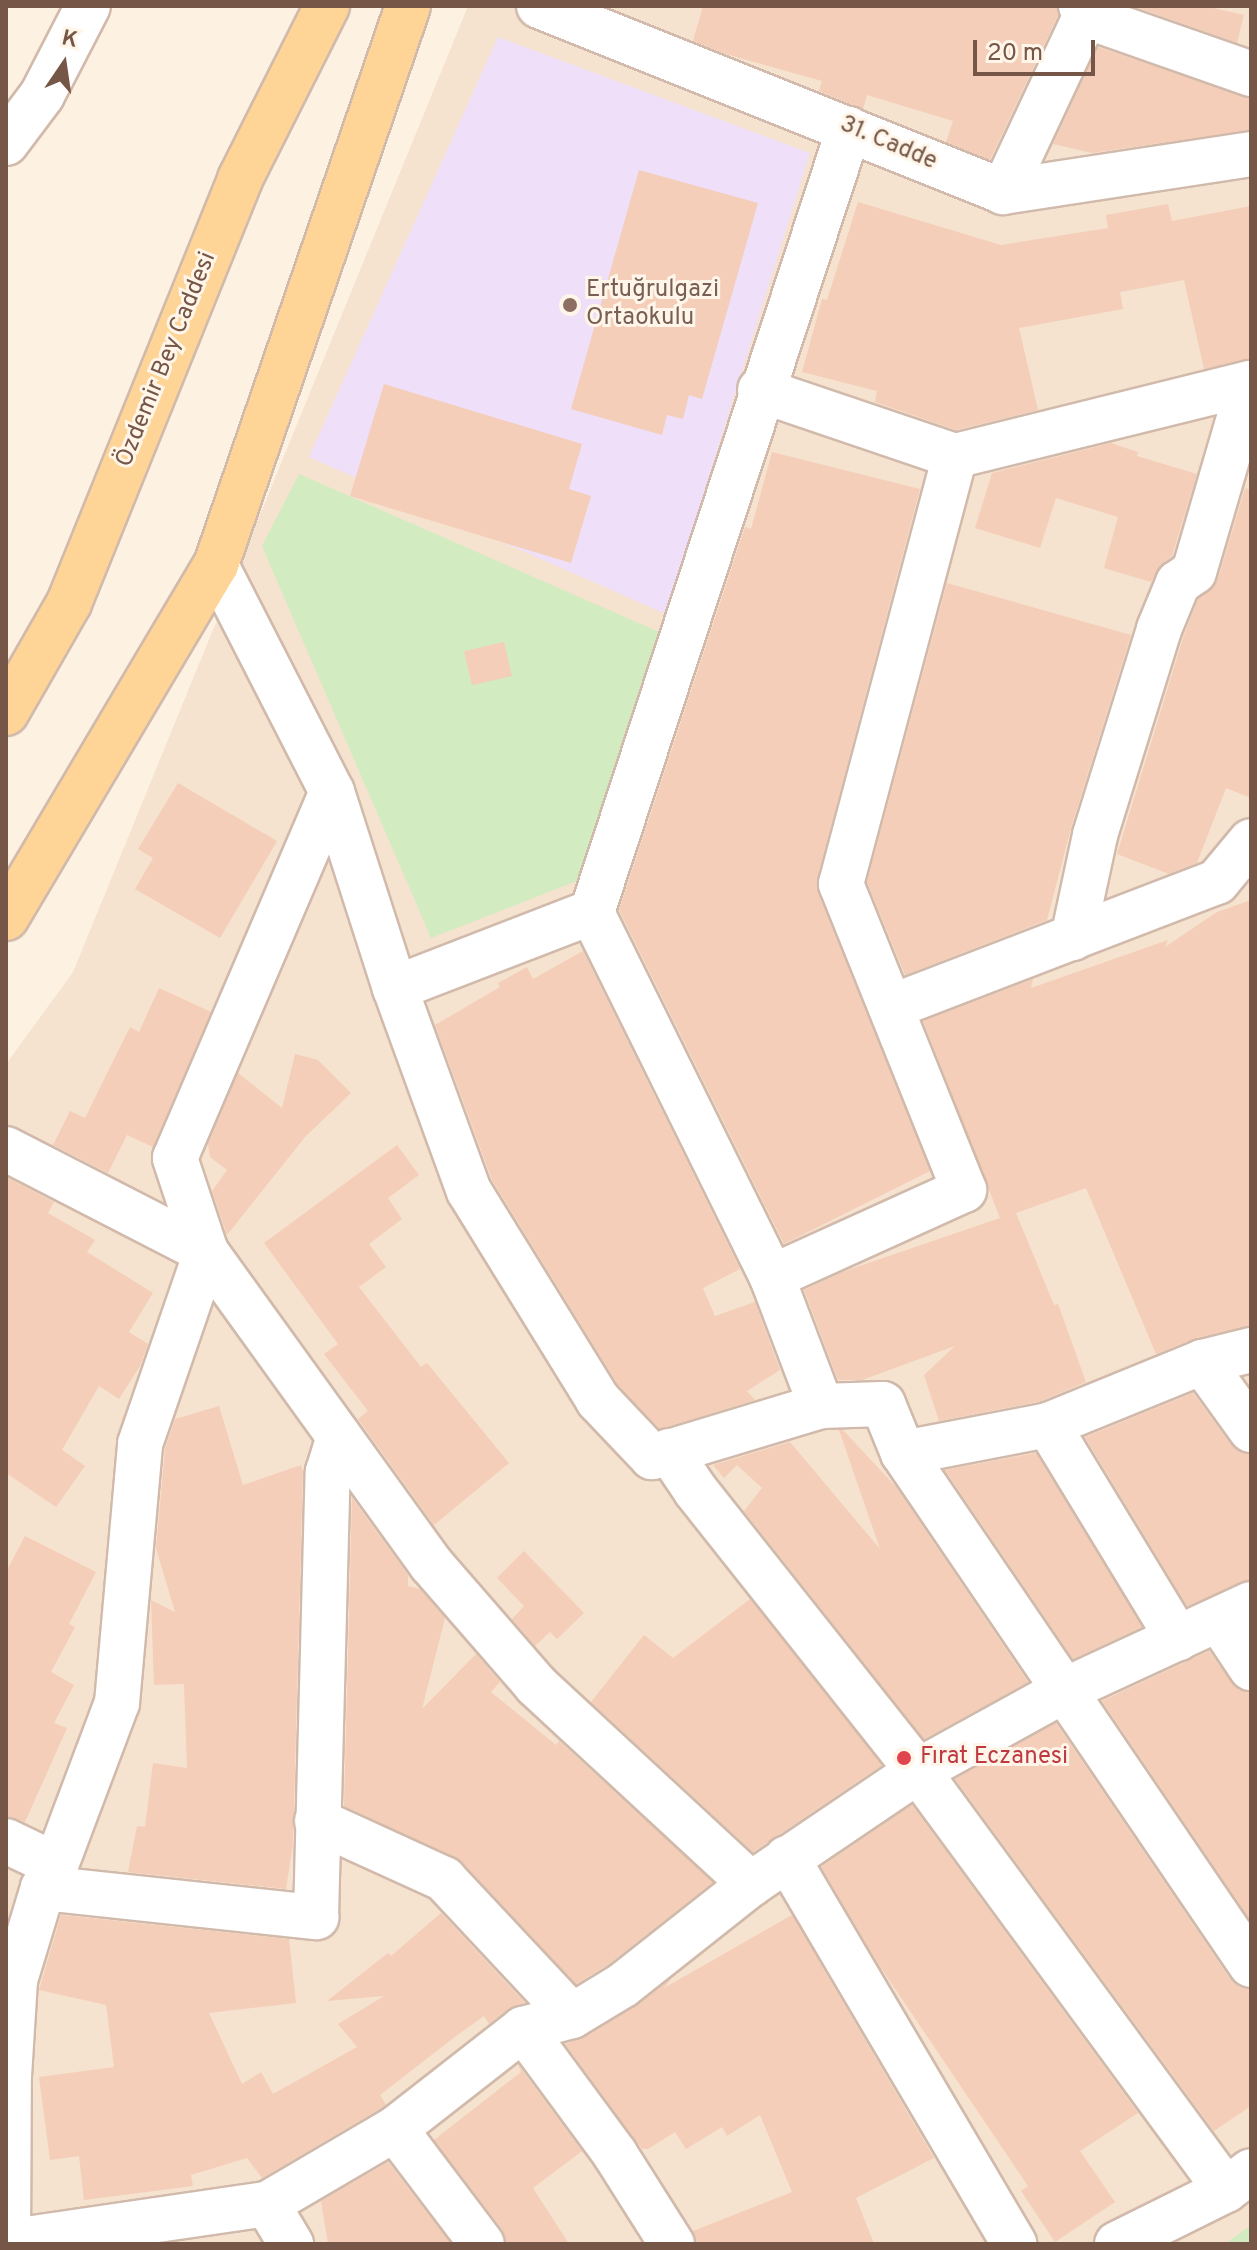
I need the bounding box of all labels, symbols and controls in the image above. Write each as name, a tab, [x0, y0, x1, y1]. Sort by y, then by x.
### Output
north arrow	[24, 24, 104, 104]
scale bar	[977, 24, 1099, 74]
text: K	[59, 25, 80, 55]
text: 20 m	[987, 39, 1043, 69]
street label: 31. Cadde	[835, 111, 941, 177]
street label: Özdemir Bey Caddesi	[111, 248, 223, 472]
place label: Ertuğrulgazi Ortaokulu	[586, 277, 719, 333]
marker: Ertuğrulgazi Ortaokulu	[561, 296, 579, 314]
place label: Fırat Eczanesi	[920, 1744, 1068, 1772]
marker: Fırat Eczanesi	[895, 1749, 913, 1767]

